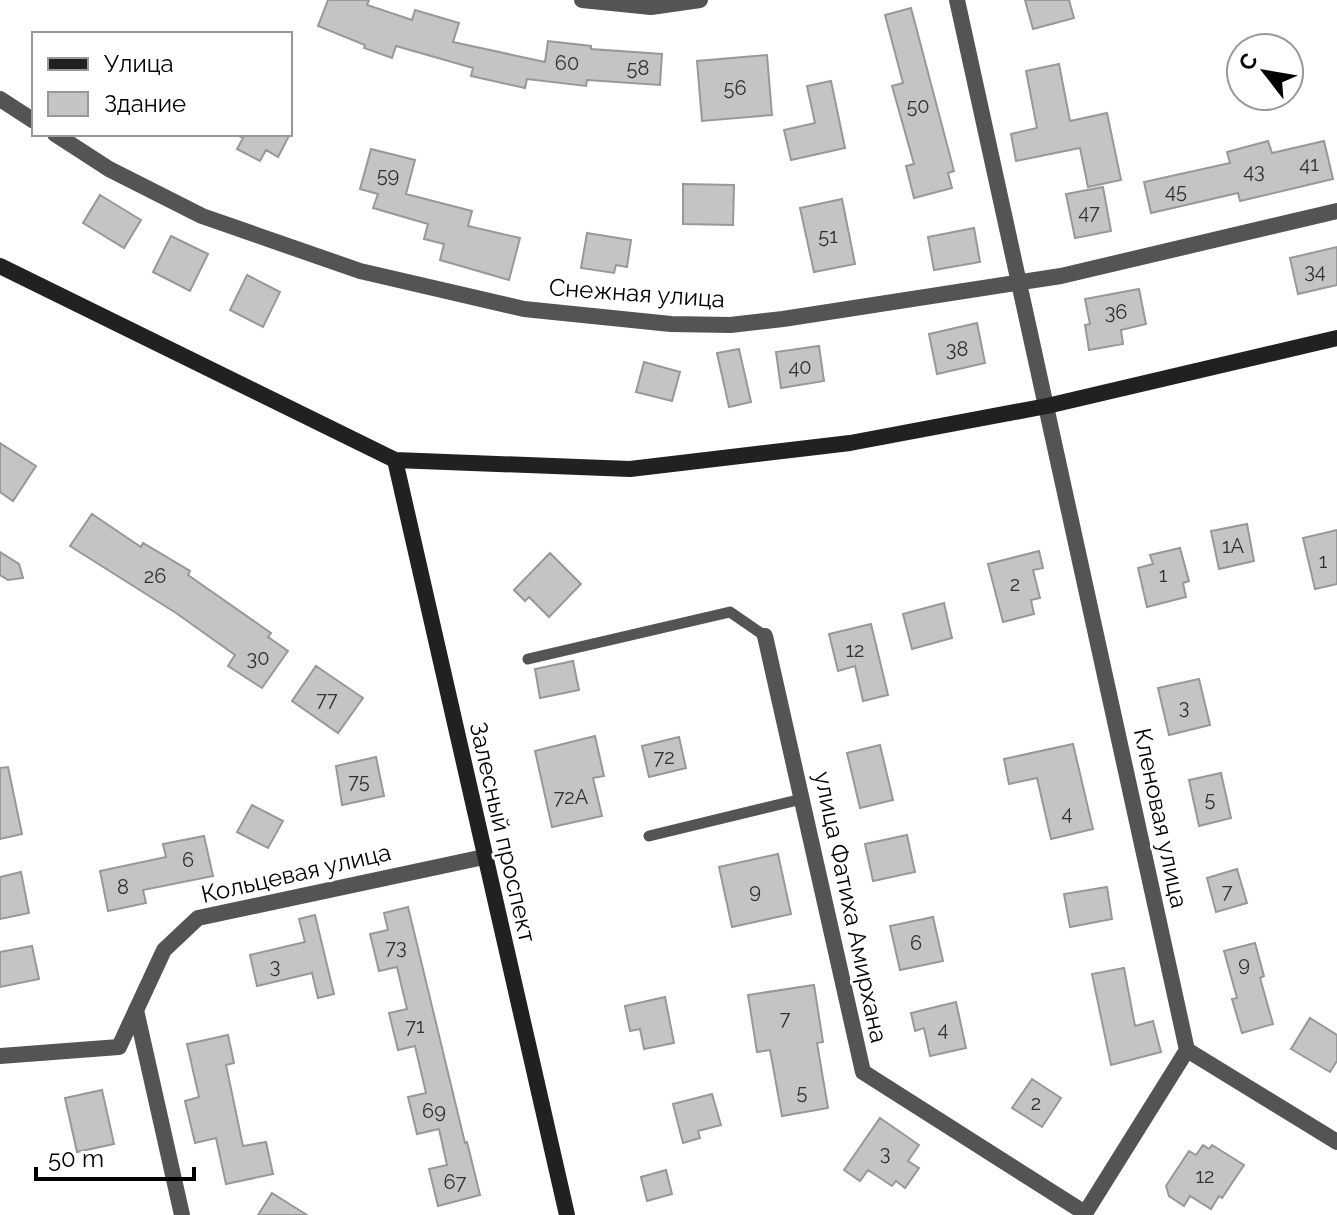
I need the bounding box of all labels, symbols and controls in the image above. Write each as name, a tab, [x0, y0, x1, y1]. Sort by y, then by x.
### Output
legend	[32, 32, 292, 136]
north arrow	[1225, 32, 1305, 112]
text: Улица	[104, 49, 174, 78]
text: С	[1233, 49, 1263, 75]
house number: 60	[555, 51, 579, 75]
house number: 58	[627, 56, 649, 80]
house number: 56	[724, 76, 746, 100]
text: Здание	[104, 89, 186, 118]
house number: 50	[906, 94, 930, 118]
house number: 41	[1299, 152, 1319, 176]
house number: 43	[1243, 159, 1265, 183]
house number: 59	[377, 163, 399, 187]
house number: 45	[1165, 179, 1187, 203]
house number: 47	[1078, 200, 1100, 224]
house number: 51	[818, 224, 838, 248]
house number: 34	[1304, 259, 1326, 283]
street label: Снежная улица	[548, 272, 726, 314]
house number: 36	[1105, 300, 1127, 324]
house number: 38	[946, 337, 968, 361]
house number: 40	[788, 355, 812, 379]
house number: 1А	[1222, 534, 1245, 558]
house number: 1	[1319, 549, 1328, 573]
house number: 1	[1159, 563, 1168, 587]
house number: 26	[144, 564, 166, 588]
house number: 2	[1010, 572, 1020, 596]
house number: 12	[846, 638, 864, 662]
house number: 30	[247, 646, 269, 670]
house number: 77	[316, 687, 338, 711]
house number: 3	[1179, 695, 1189, 719]
street label: Залесный проспект	[464, 719, 543, 946]
street label: Кленовая улица	[1128, 726, 1194, 910]
house number: 72	[653, 745, 675, 769]
house number: 75	[348, 769, 370, 793]
street label: улица Фатиха Амирхана	[808, 769, 894, 1045]
house number: 72А	[554, 785, 589, 809]
house number: 5	[1205, 787, 1216, 811]
house number: 4	[1062, 801, 1073, 825]
street label: Кольцевая улица	[198, 837, 394, 909]
house number: 6	[182, 848, 194, 872]
house number: 8	[117, 875, 129, 899]
house number: 9	[749, 879, 761, 903]
house number: 7	[1222, 879, 1233, 903]
house number: 6	[910, 931, 922, 955]
house number: 73	[385, 935, 407, 959]
house number: 9	[1238, 952, 1250, 976]
house number: 3	[270, 954, 280, 978]
house number: 7	[780, 1006, 791, 1030]
house number: 71	[405, 1014, 425, 1038]
house number: 4	[938, 1017, 949, 1041]
house number: 5	[797, 1080, 808, 1104]
house number: 2	[1031, 1091, 1041, 1115]
house number: 69	[422, 1099, 446, 1123]
scale bar	[36, 1131, 194, 1181]
house number: 3	[880, 1141, 890, 1165]
text: 50 m	[48, 1144, 104, 1173]
house number: 12	[1196, 1164, 1214, 1188]
house number: 67	[444, 1170, 467, 1194]

